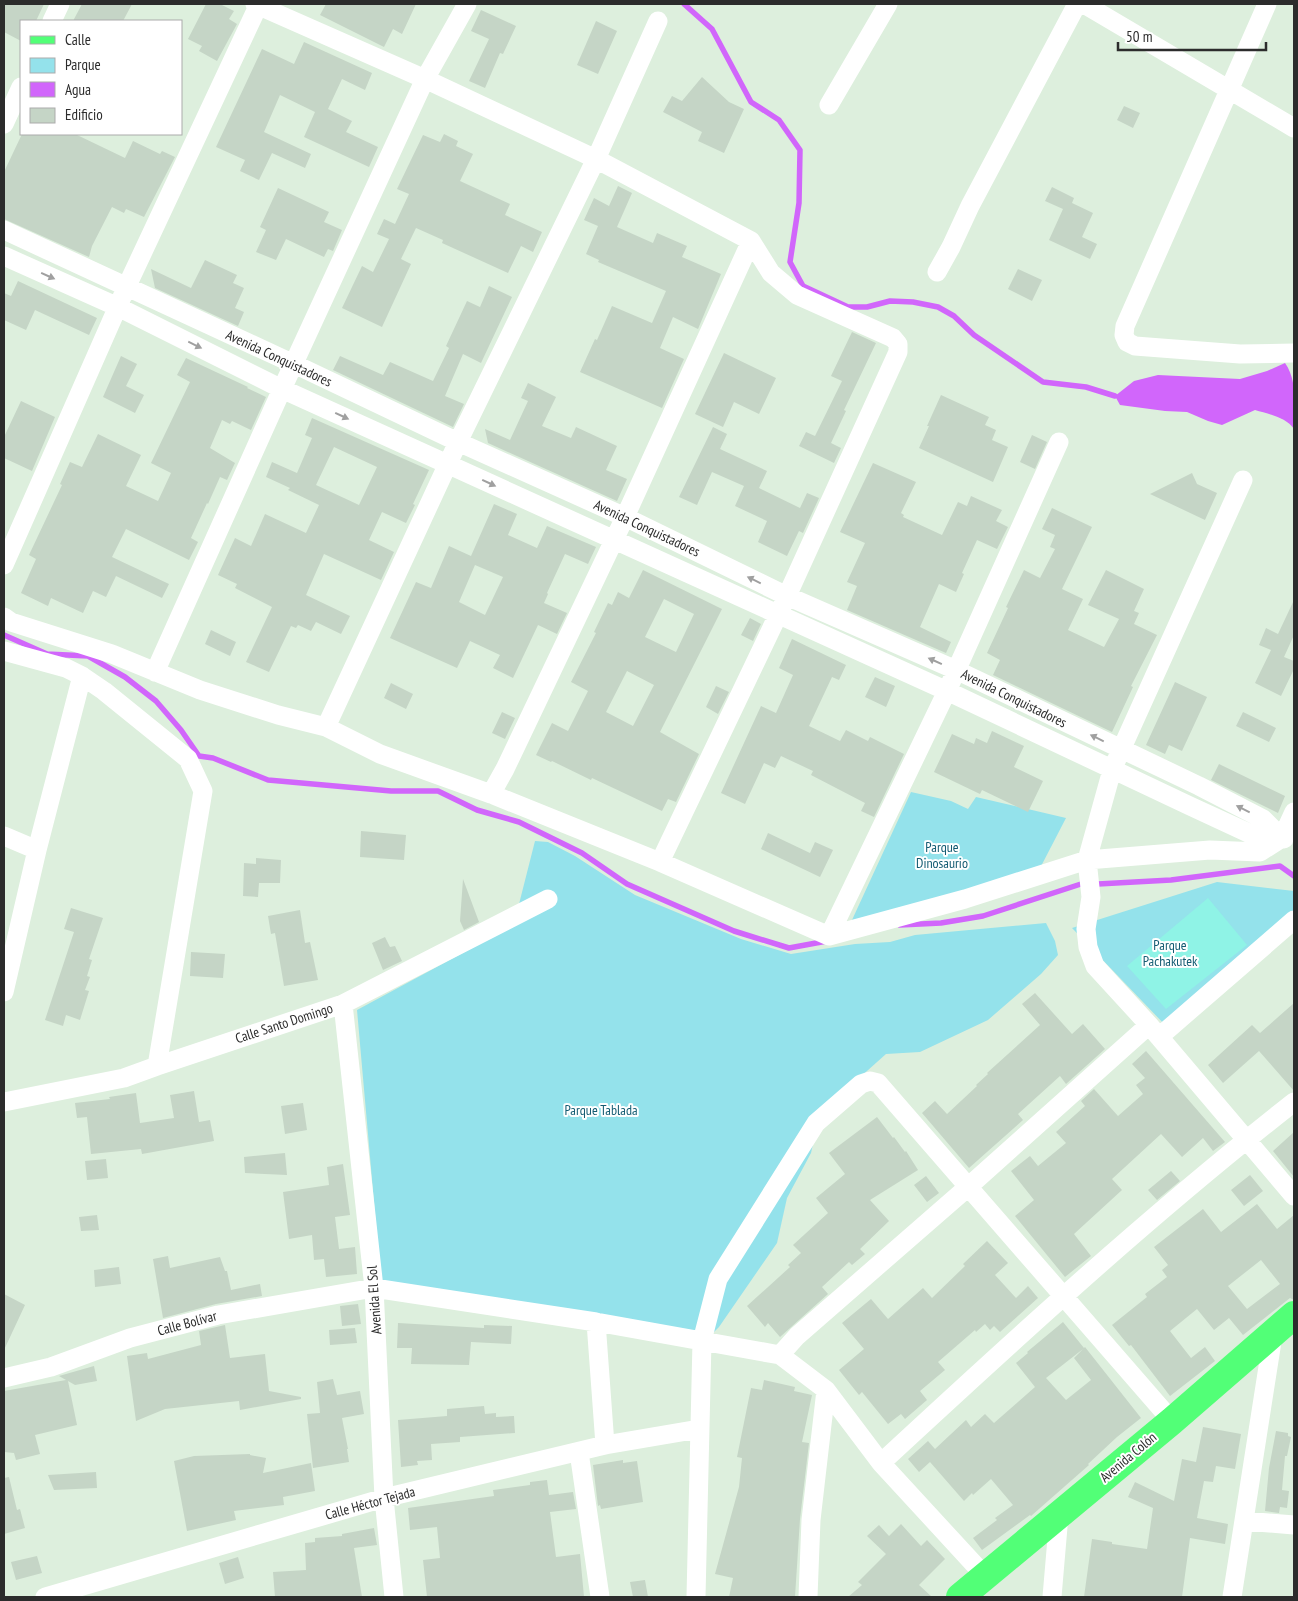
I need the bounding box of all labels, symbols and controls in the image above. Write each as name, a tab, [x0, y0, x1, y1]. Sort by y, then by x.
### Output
legend	[20, 20, 182, 135]
scale bar	[1118, 20, 1266, 52]
text: 50 m	[1126, 27, 1152, 46]
text: Calle	[65, 30, 91, 49]
text: Parque	[65, 55, 101, 74]
text: Agua	[65, 80, 91, 99]
text: Edificio	[65, 105, 103, 124]
one-way arrow	[41, 272, 55, 280]
street label: Avenida Conquistadores	[223, 325, 335, 391]
one-way arrow	[188, 341, 202, 349]
one-way arrow	[334, 411, 349, 420]
one-way arrow	[482, 480, 496, 488]
street label: Avenida Conquistadores	[591, 495, 703, 561]
one-way arrow	[747, 576, 762, 584]
one-way arrow	[928, 656, 942, 664]
street label: Avenida Conquistadores	[958, 665, 1070, 731]
one-way arrow	[1090, 734, 1104, 742]
one-way arrow	[1236, 805, 1251, 813]
park label: Parque Dinosaurio	[916, 838, 968, 872]
park label: Parque Pachakutek	[1143, 936, 1198, 970]
street label: Calle Santo Domingo	[233, 999, 335, 1047]
park label: Parque Tablada	[564, 1101, 638, 1119]
street label: Avenida El Sol	[363, 1264, 385, 1335]
street label: Calle Bolívar	[155, 1306, 219, 1340]
street label: Avenida Colón	[1096, 1428, 1160, 1486]
street label: Calle Héctor Tejada	[323, 1482, 417, 1524]

